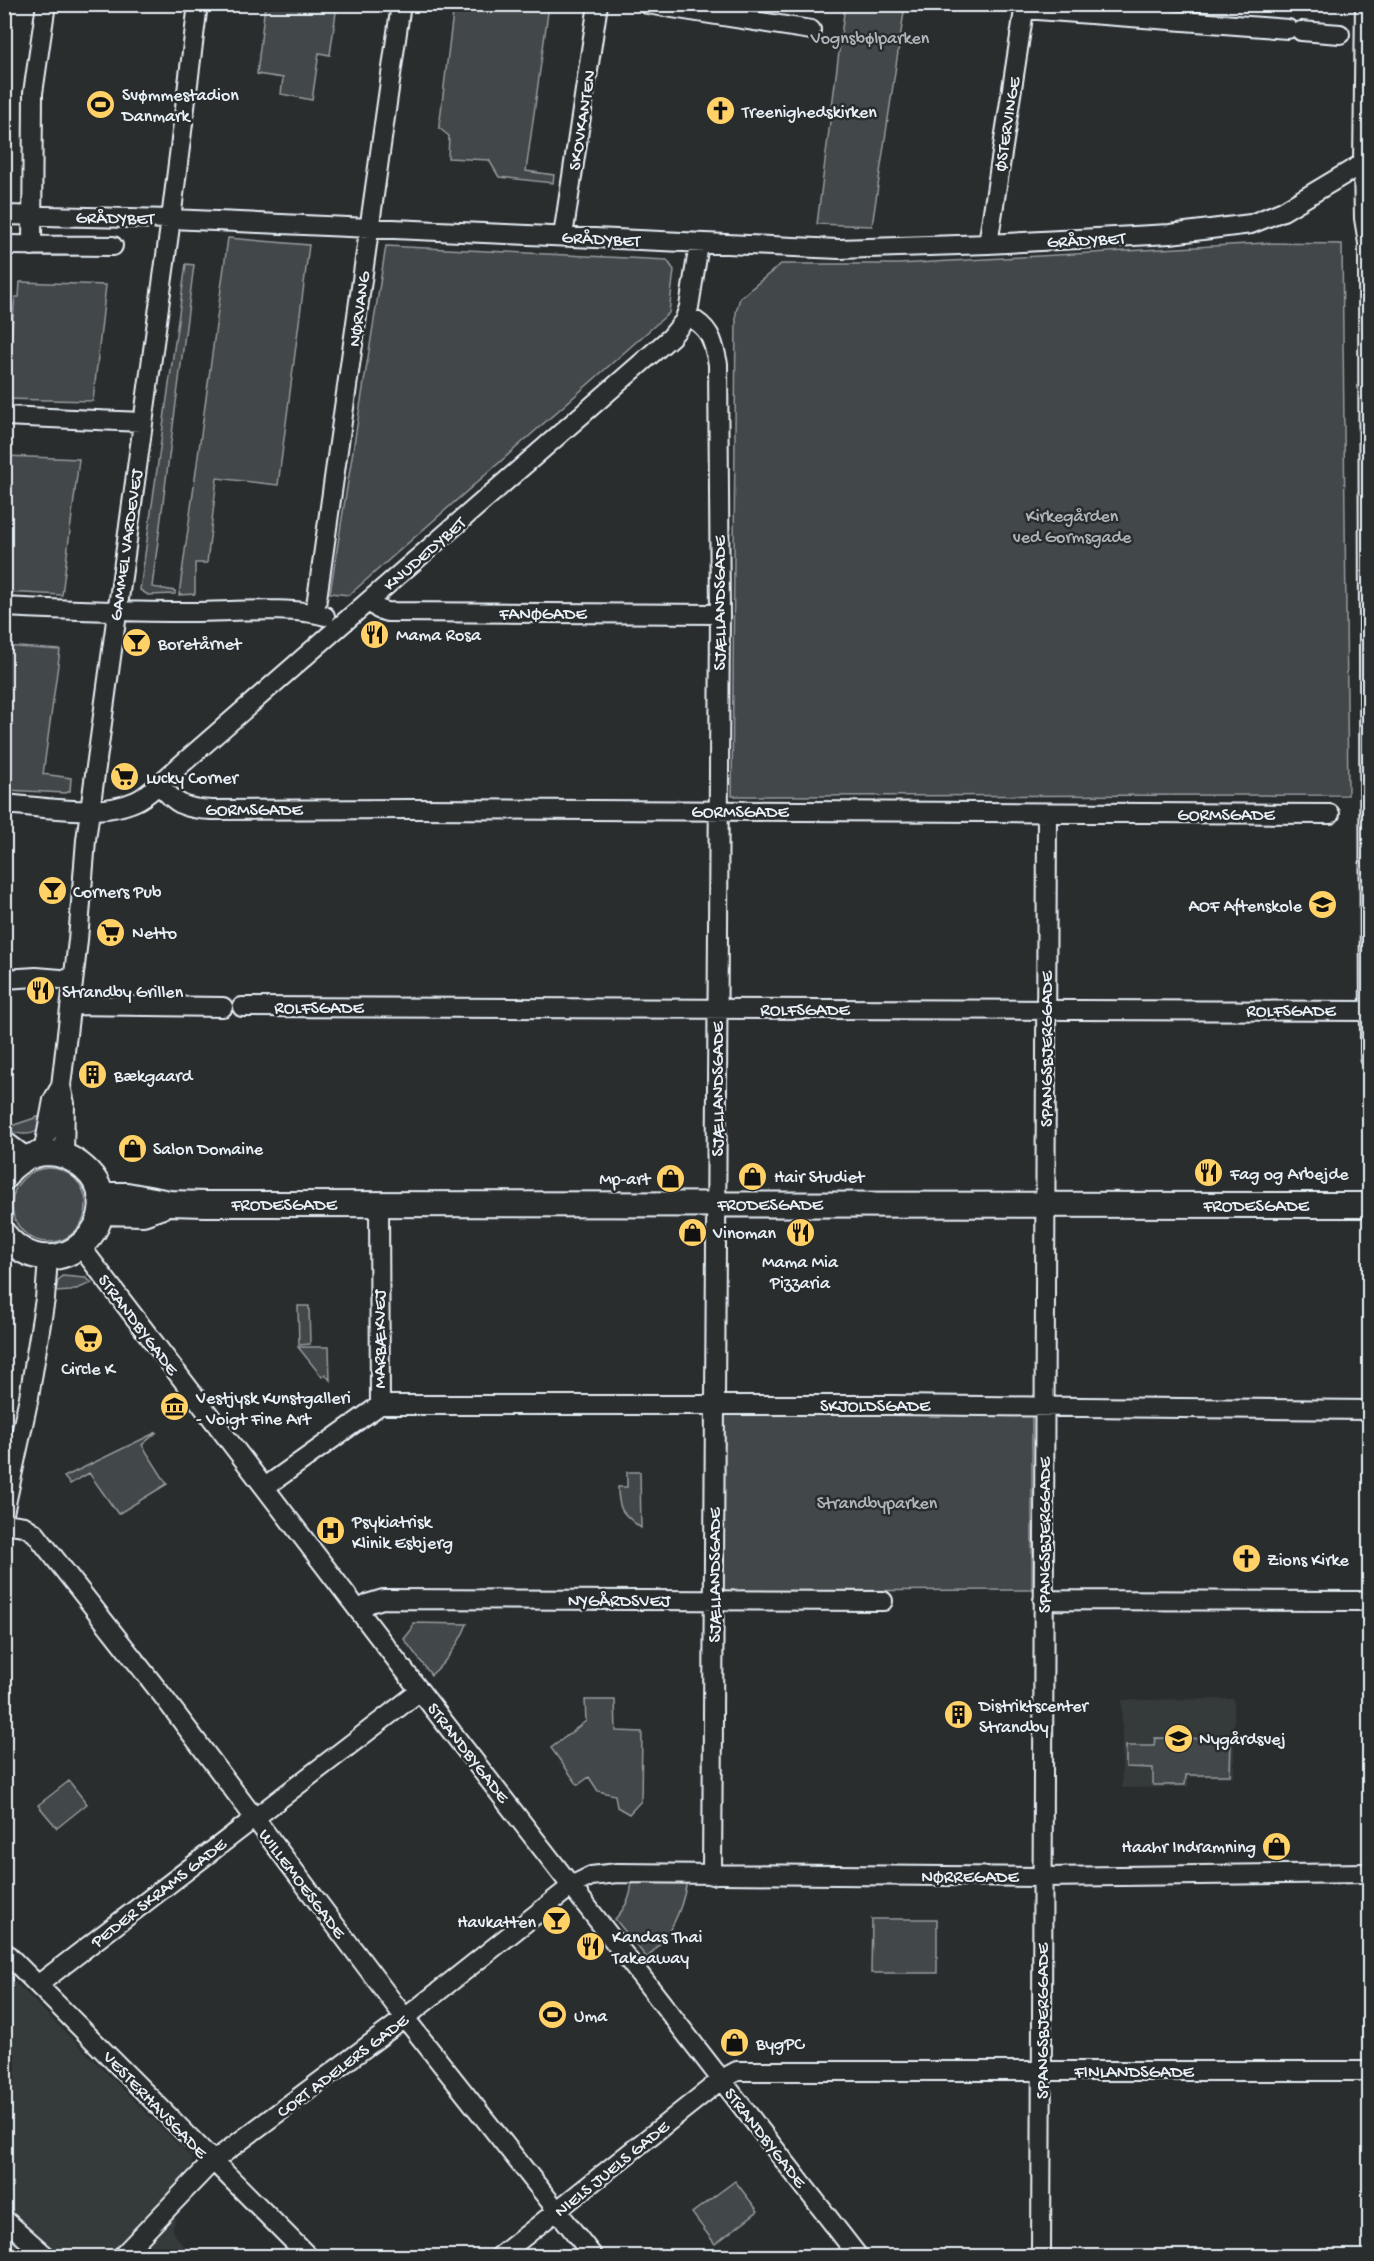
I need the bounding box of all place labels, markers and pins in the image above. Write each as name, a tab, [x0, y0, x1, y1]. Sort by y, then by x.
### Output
place label: Svømmestadion Danmark	[121, 86, 239, 128]
sports icon: Svømmestadion Danmark	[85, 88, 117, 120]
church icon: Treenighedskirken	[705, 95, 737, 127]
place label: Treenighedskirken	[741, 103, 877, 124]
restaurant icon: Mama Rosa	[359, 618, 391, 650]
place label: Mama Rosa	[396, 626, 482, 647]
bar icon: Boretårnet	[121, 627, 153, 659]
place label: Boretårnet	[157, 635, 243, 656]
supermarket icon: Lucky Corner	[109, 761, 141, 793]
place label: Lucky Corner	[146, 769, 240, 790]
bar icon: Corners Pub	[36, 875, 68, 907]
place label: Corners Pub	[73, 883, 162, 904]
school or university icon: AOF Aftenskole	[1307, 889, 1339, 921]
place label: AOF Aftenskole	[1188, 897, 1303, 918]
supermarket icon: Netto	[95, 916, 127, 948]
place label: Netto	[132, 924, 177, 945]
restaurant icon: Strandby Grillen	[25, 975, 57, 1007]
place label: Strandby Grillen	[62, 983, 184, 1004]
building icon: Bækgaard	[77, 1059, 109, 1091]
place label: Bækgaard	[113, 1067, 194, 1088]
shop icon: Salon Domaine	[116, 1132, 148, 1164]
place label: Salon Domaine	[153, 1140, 264, 1161]
restaurant icon: Fag og Arbejde	[1193, 1157, 1225, 1189]
shop icon: Hair Studiet	[737, 1160, 769, 1192]
shop icon: Mp-art	[655, 1162, 687, 1194]
place label: Fag og Arbejde	[1229, 1165, 1349, 1186]
place label: Hair Studiet	[774, 1168, 866, 1189]
place label: Mp-art	[599, 1170, 652, 1191]
shop icon: Vinoman	[676, 1216, 708, 1248]
restaurant icon: Mama Mia Pizzaria	[784, 1216, 816, 1248]
place label: Vinoman	[712, 1224, 777, 1245]
place label: Mama Mia Pizzaria	[762, 1253, 839, 1295]
supermarket icon: Circle K	[72, 1323, 104, 1355]
place label: Circle K	[61, 1360, 117, 1381]
place label: Vestjysk Kunstgalleri - Voigt Fine Art	[195, 1389, 351, 1431]
museum icon: Vestjysk Kunstgalleri - Voigt Fine Art	[159, 1391, 191, 1423]
place label: Psykiatrisk Klinik Esbjerg	[351, 1513, 453, 1555]
hospital icon: Psykiatrisk Klinik Esbjerg	[315, 1515, 347, 1547]
church icon: Zions Kirke	[1230, 1543, 1262, 1575]
place label: Zions Kirke	[1267, 1551, 1350, 1572]
place label: Distriktscenter Strandby	[978, 1697, 1089, 1739]
building icon: Distriktscenter Strandby	[942, 1699, 974, 1731]
school or university icon: Nygårdsvej	[1162, 1722, 1194, 1754]
place label: Nygårdsvej	[1199, 1730, 1286, 1751]
shop icon: Haahr Indramning	[1261, 1830, 1293, 1862]
place label: Haahr Indramning	[1122, 1838, 1256, 1859]
bar icon: Havkatten	[541, 1905, 573, 1937]
place label: Havkatten	[457, 1913, 536, 1934]
place label: Kandas Thai Takeaway	[611, 1928, 702, 1970]
restaurant icon: Kandas Thai Takeaway	[575, 1930, 607, 1962]
sports icon: Uma	[537, 1999, 569, 2031]
place label: Uma	[574, 2007, 608, 2028]
shop icon: BygPC	[719, 2027, 751, 2059]
place label: BygPC	[755, 2035, 805, 2056]

